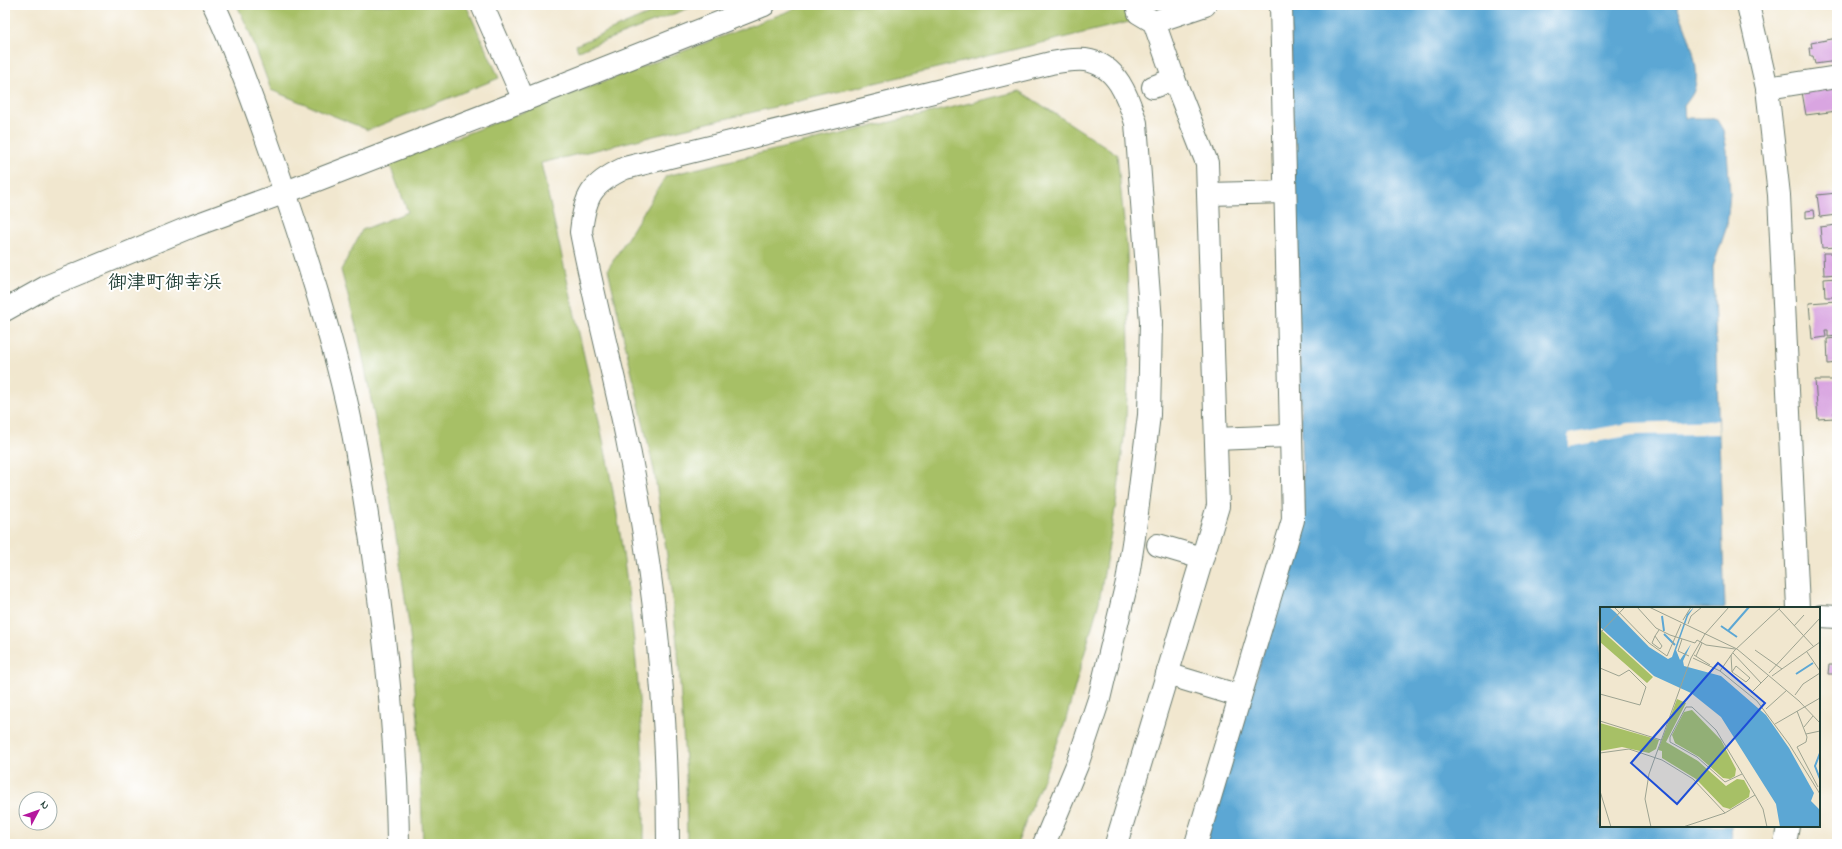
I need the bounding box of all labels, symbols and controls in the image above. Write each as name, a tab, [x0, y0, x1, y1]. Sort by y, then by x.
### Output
district label: 御津町御幸浜	[108, 270, 222, 297]
inset map	[1600, 607, 1820, 827]
north arrow	[18, 791, 58, 831]
text: N	[36, 797, 53, 813]

